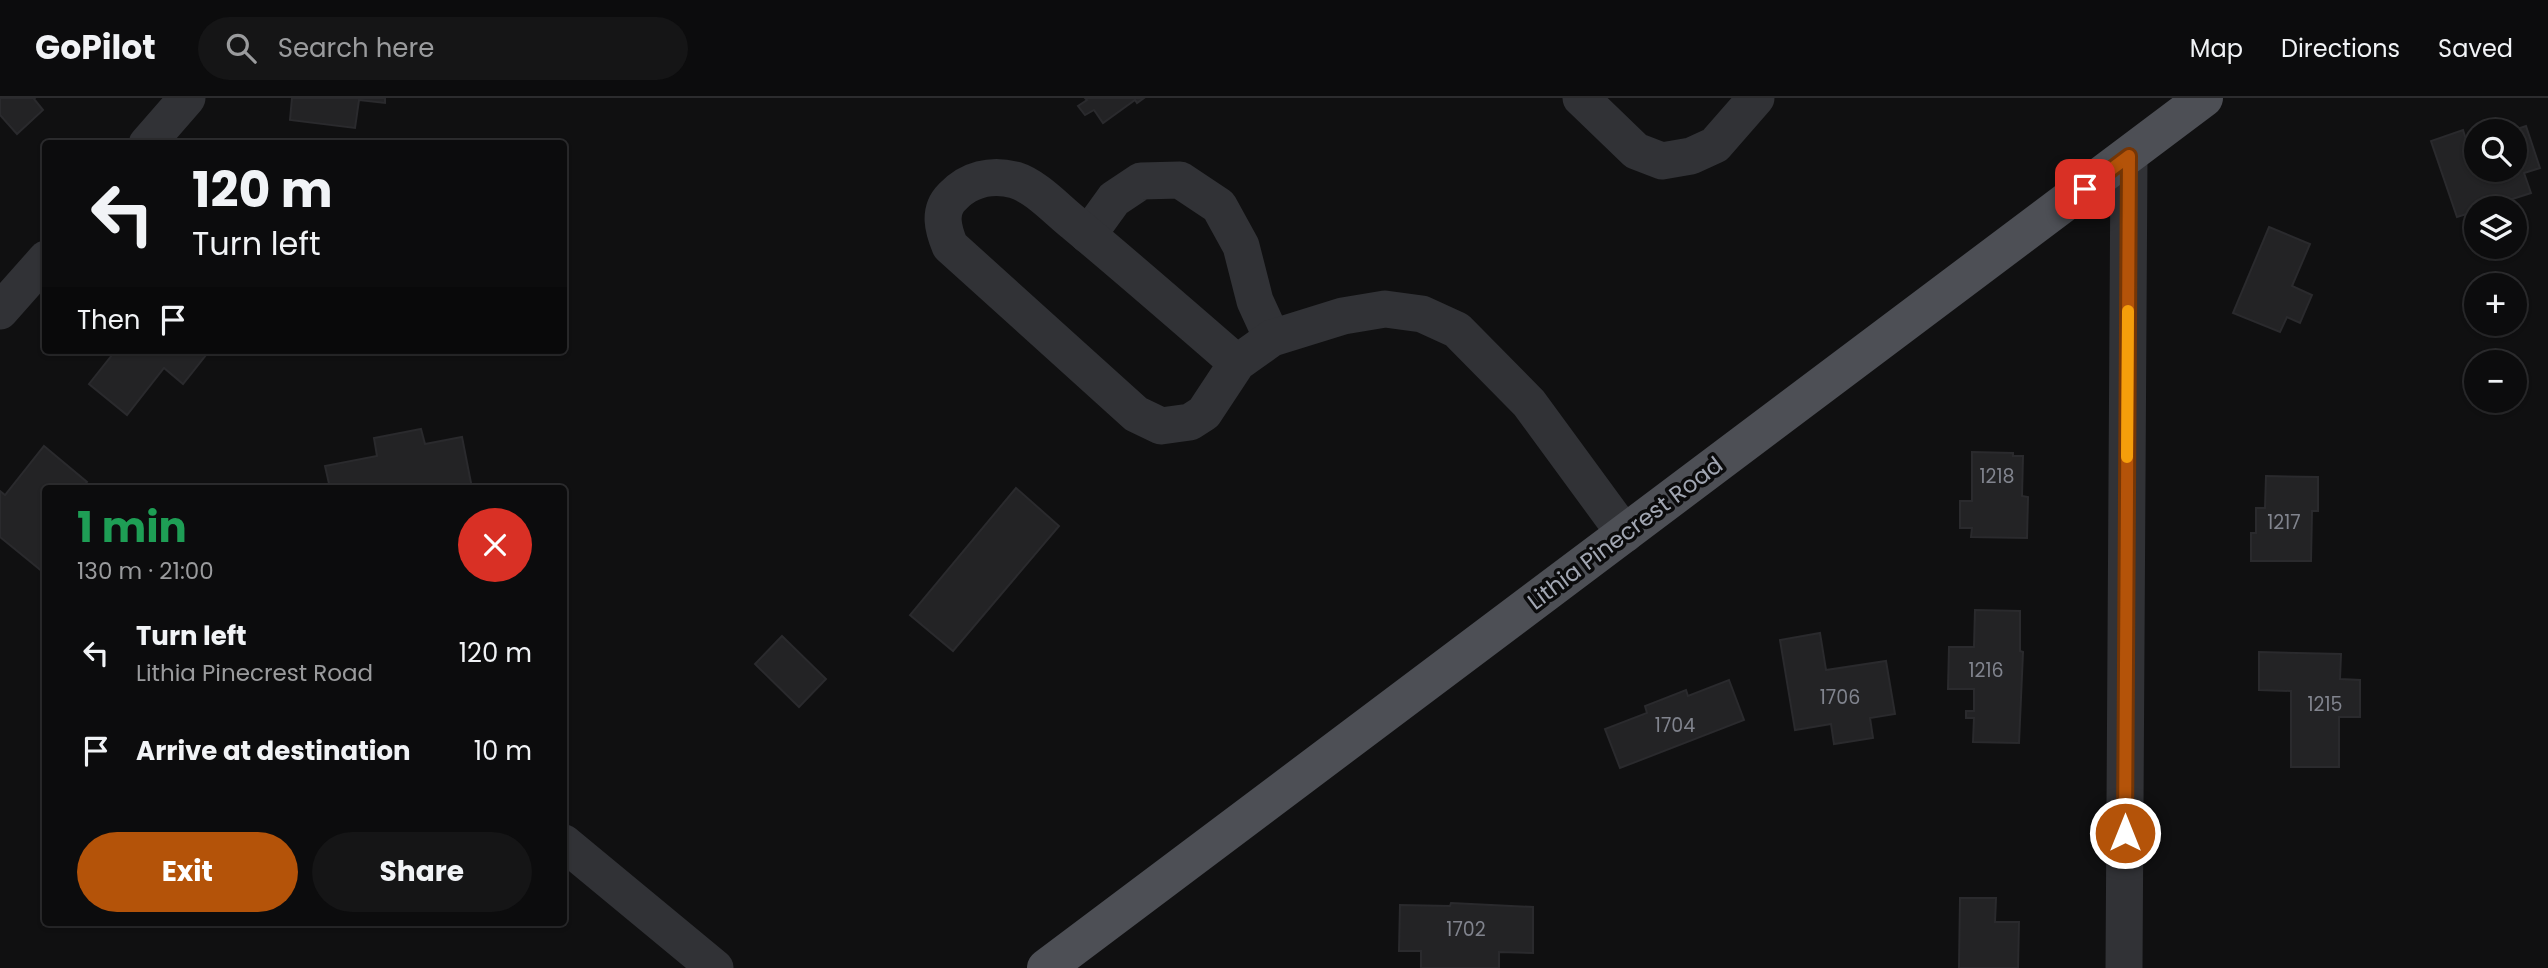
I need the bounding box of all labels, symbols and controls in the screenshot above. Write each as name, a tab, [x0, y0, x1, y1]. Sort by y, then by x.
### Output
search box	[198, 17, 688, 80]
text: GoPilot	[35, 24, 156, 71]
icon: search	[222, 29, 260, 67]
text: Search here	[278, 30, 434, 66]
text: Map	[2190, 32, 2243, 65]
text: Directions	[2281, 32, 2400, 65]
text: Saved	[2438, 32, 2513, 65]
map controls	[2464, 119, 2527, 413]
button: search	[2464, 119, 2527, 182]
text: 120 m	[192, 156, 333, 224]
pin	[2055, 159, 2115, 219]
icon: left	[77, 168, 168, 259]
icon: arrive	[2066, 170, 2104, 208]
button: layers	[2464, 196, 2527, 259]
text: Turn left	[192, 221, 321, 266]
button: +	[2464, 273, 2527, 336]
icon: arrive	[154, 301, 192, 339]
text: Then	[77, 302, 140, 338]
button: −	[2464, 350, 2527, 413]
street label: Lithia Pinecrest Road	[1521, 449, 1729, 617]
house number: 1218	[1979, 463, 2015, 490]
text: 1 min	[77, 498, 187, 557]
button: close	[458, 508, 532, 582]
house number: 1217	[2267, 509, 2301, 536]
text: 130 m · 21:00	[77, 555, 214, 587]
text: Turn left	[136, 618, 247, 654]
icon: left	[77, 634, 115, 672]
text: 120 m	[459, 635, 532, 671]
text: Lithia Pinecrest Road	[136, 657, 373, 689]
house number: 1216	[1968, 657, 2004, 684]
house number: 1706	[1820, 684, 1860, 711]
house number: 1215	[2307, 691, 2343, 718]
house number: 1704	[1655, 712, 1695, 739]
icon: arrive	[77, 732, 115, 770]
text: Arrive at destination	[136, 733, 411, 769]
text: 10 m	[474, 733, 532, 769]
position arrow	[2088, 796, 2162, 870]
button: Exit	[77, 832, 298, 912]
button: Share	[312, 832, 532, 912]
house number: 1702	[1446, 916, 1486, 943]

